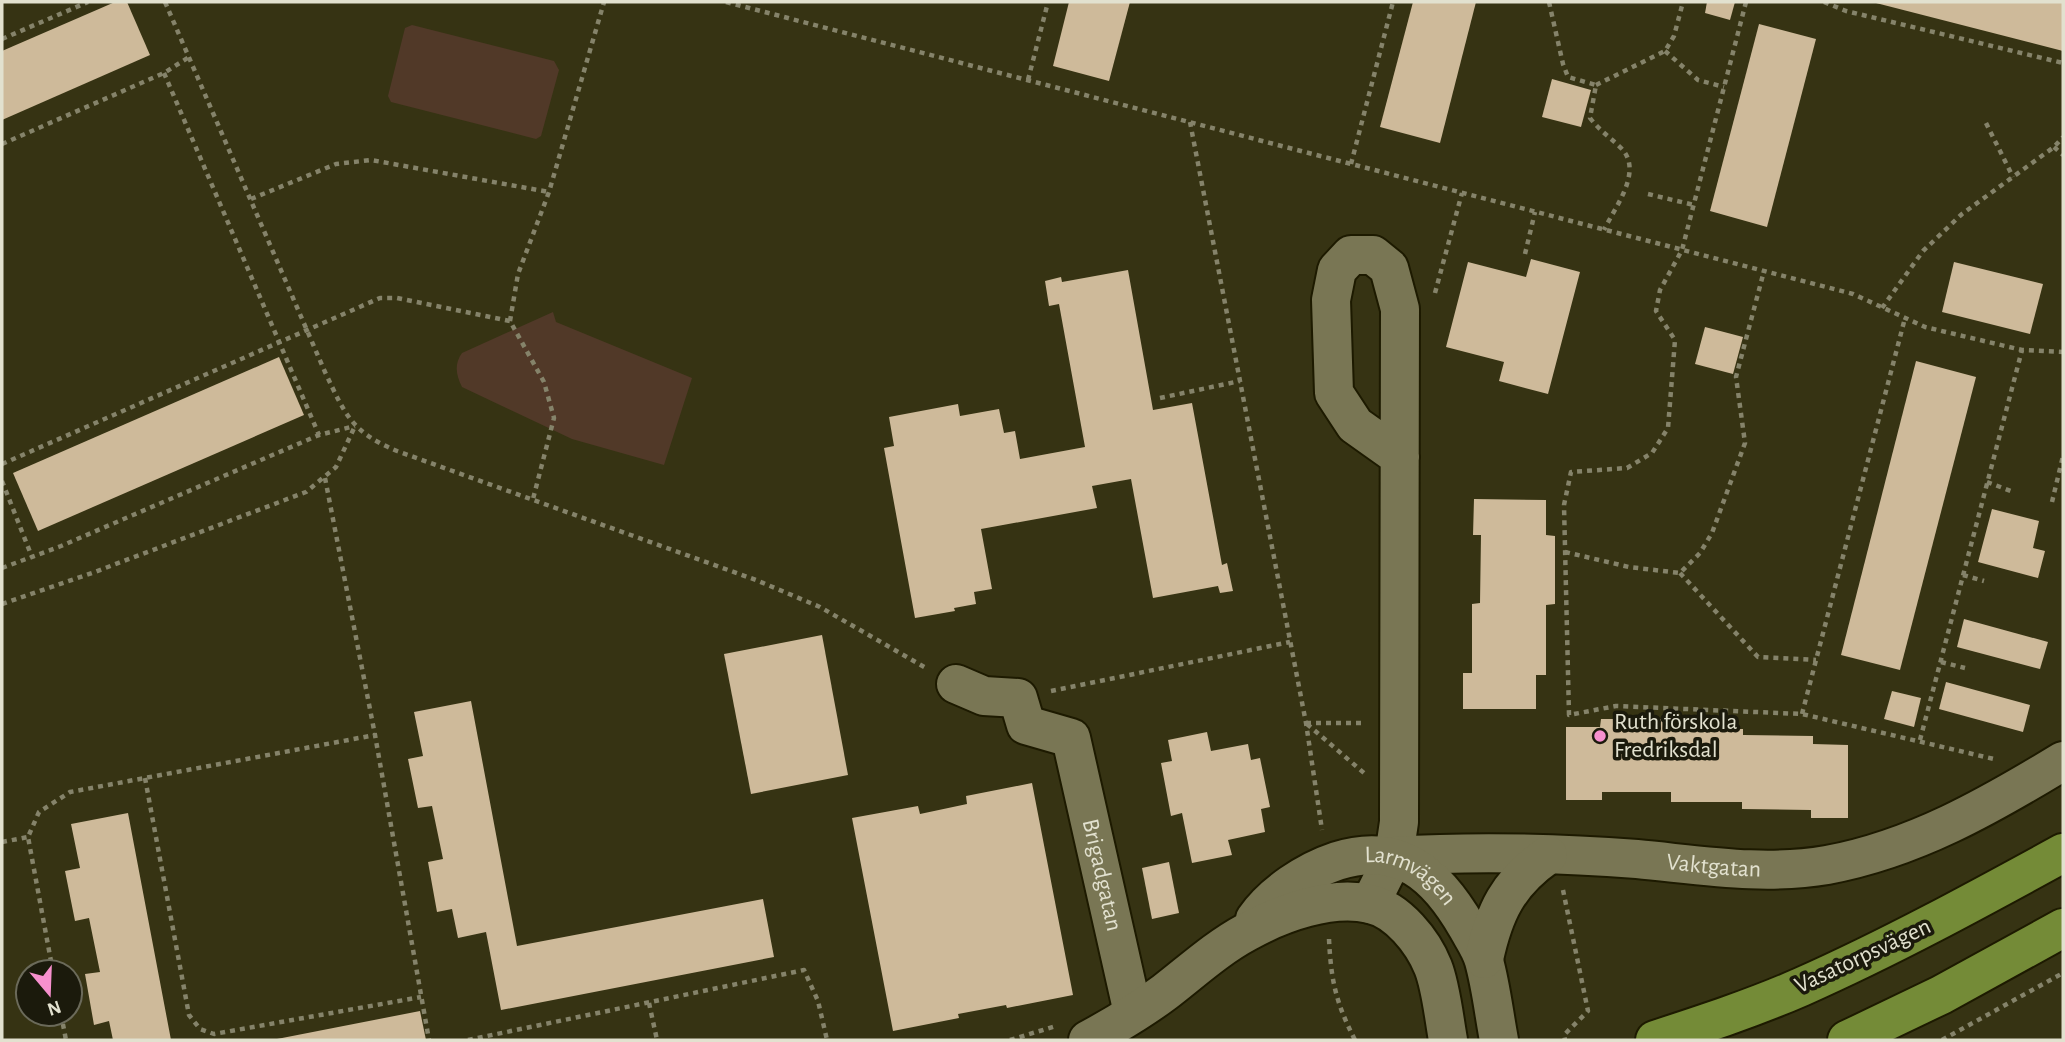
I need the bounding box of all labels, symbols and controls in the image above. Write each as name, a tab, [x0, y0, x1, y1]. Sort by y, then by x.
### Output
place label: Ruth förskola Fredriksdal	[1614, 710, 1738, 762]
marker: Ruth förskola Fredriksdal	[1592, 728, 1608, 744]
street label: Brigadgatan	[1078, 817, 1126, 934]
street label: Larmvägen	[1364, 843, 1461, 910]
street label: Vaktgatan	[1665, 850, 1761, 882]
street label: Vasatorpsvägen	[1791, 914, 1935, 998]
north arrow	[14, 958, 84, 1028]
text: N	[45, 997, 63, 1019]

